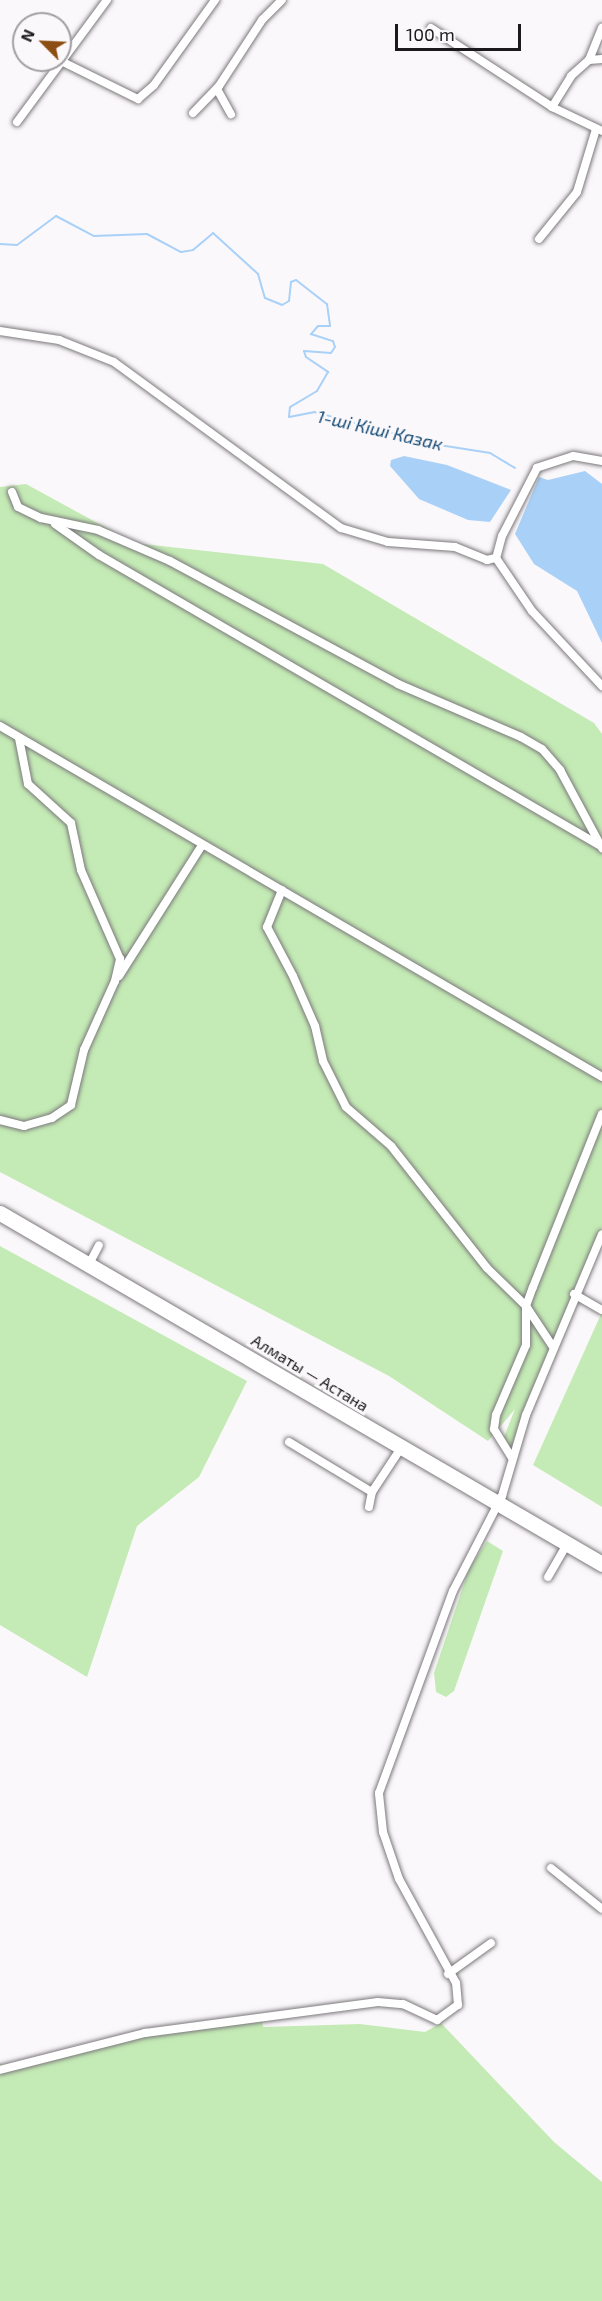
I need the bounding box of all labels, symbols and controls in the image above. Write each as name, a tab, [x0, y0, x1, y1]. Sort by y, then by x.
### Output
north arrow	[12, 12, 72, 72]
scale bar	[398, 12, 524, 50]
text: 100 m	[406, 23, 455, 45]
text: N	[16, 26, 38, 44]
water label: 1-ші Кіші Казак	[315, 405, 445, 455]
street label: Алматы — Астана	[248, 1330, 372, 1416]

